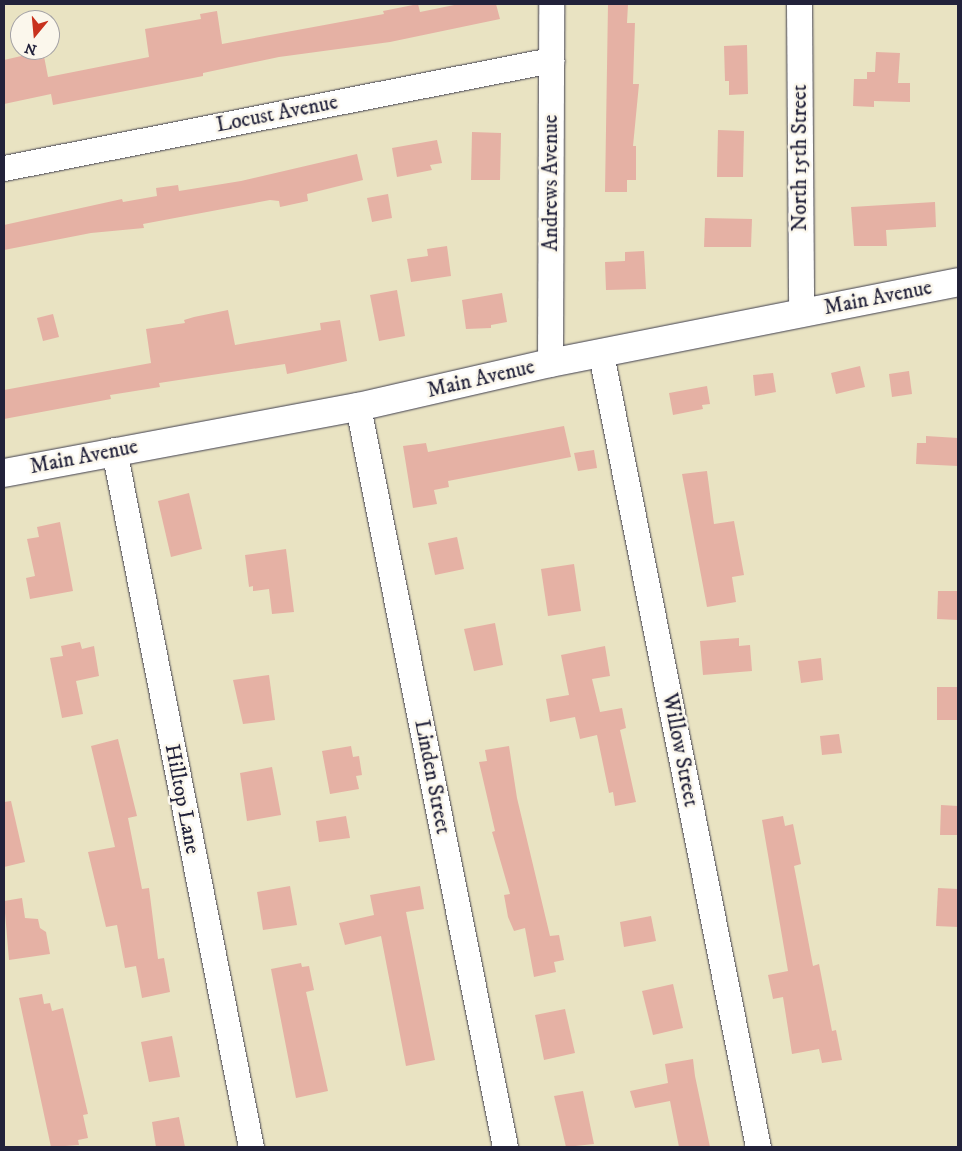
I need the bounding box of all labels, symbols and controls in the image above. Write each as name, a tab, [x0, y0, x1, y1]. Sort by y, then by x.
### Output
north arrow	[10, 10, 60, 60]
text: N	[23, 38, 39, 59]
street label: North 15th Street	[787, 85, 813, 231]
street label: Locust Avenue	[214, 90, 340, 138]
street label: Andrews Avenue	[538, 115, 564, 251]
street label: Main Avenue	[822, 275, 934, 321]
street label: Main Avenue	[425, 354, 537, 404]
street label: Main Avenue	[28, 434, 140, 480]
street label: Willow Street	[657, 691, 703, 809]
street label: Linden Street	[409, 718, 455, 836]
street label: Hilltop Lane	[159, 742, 205, 856]

